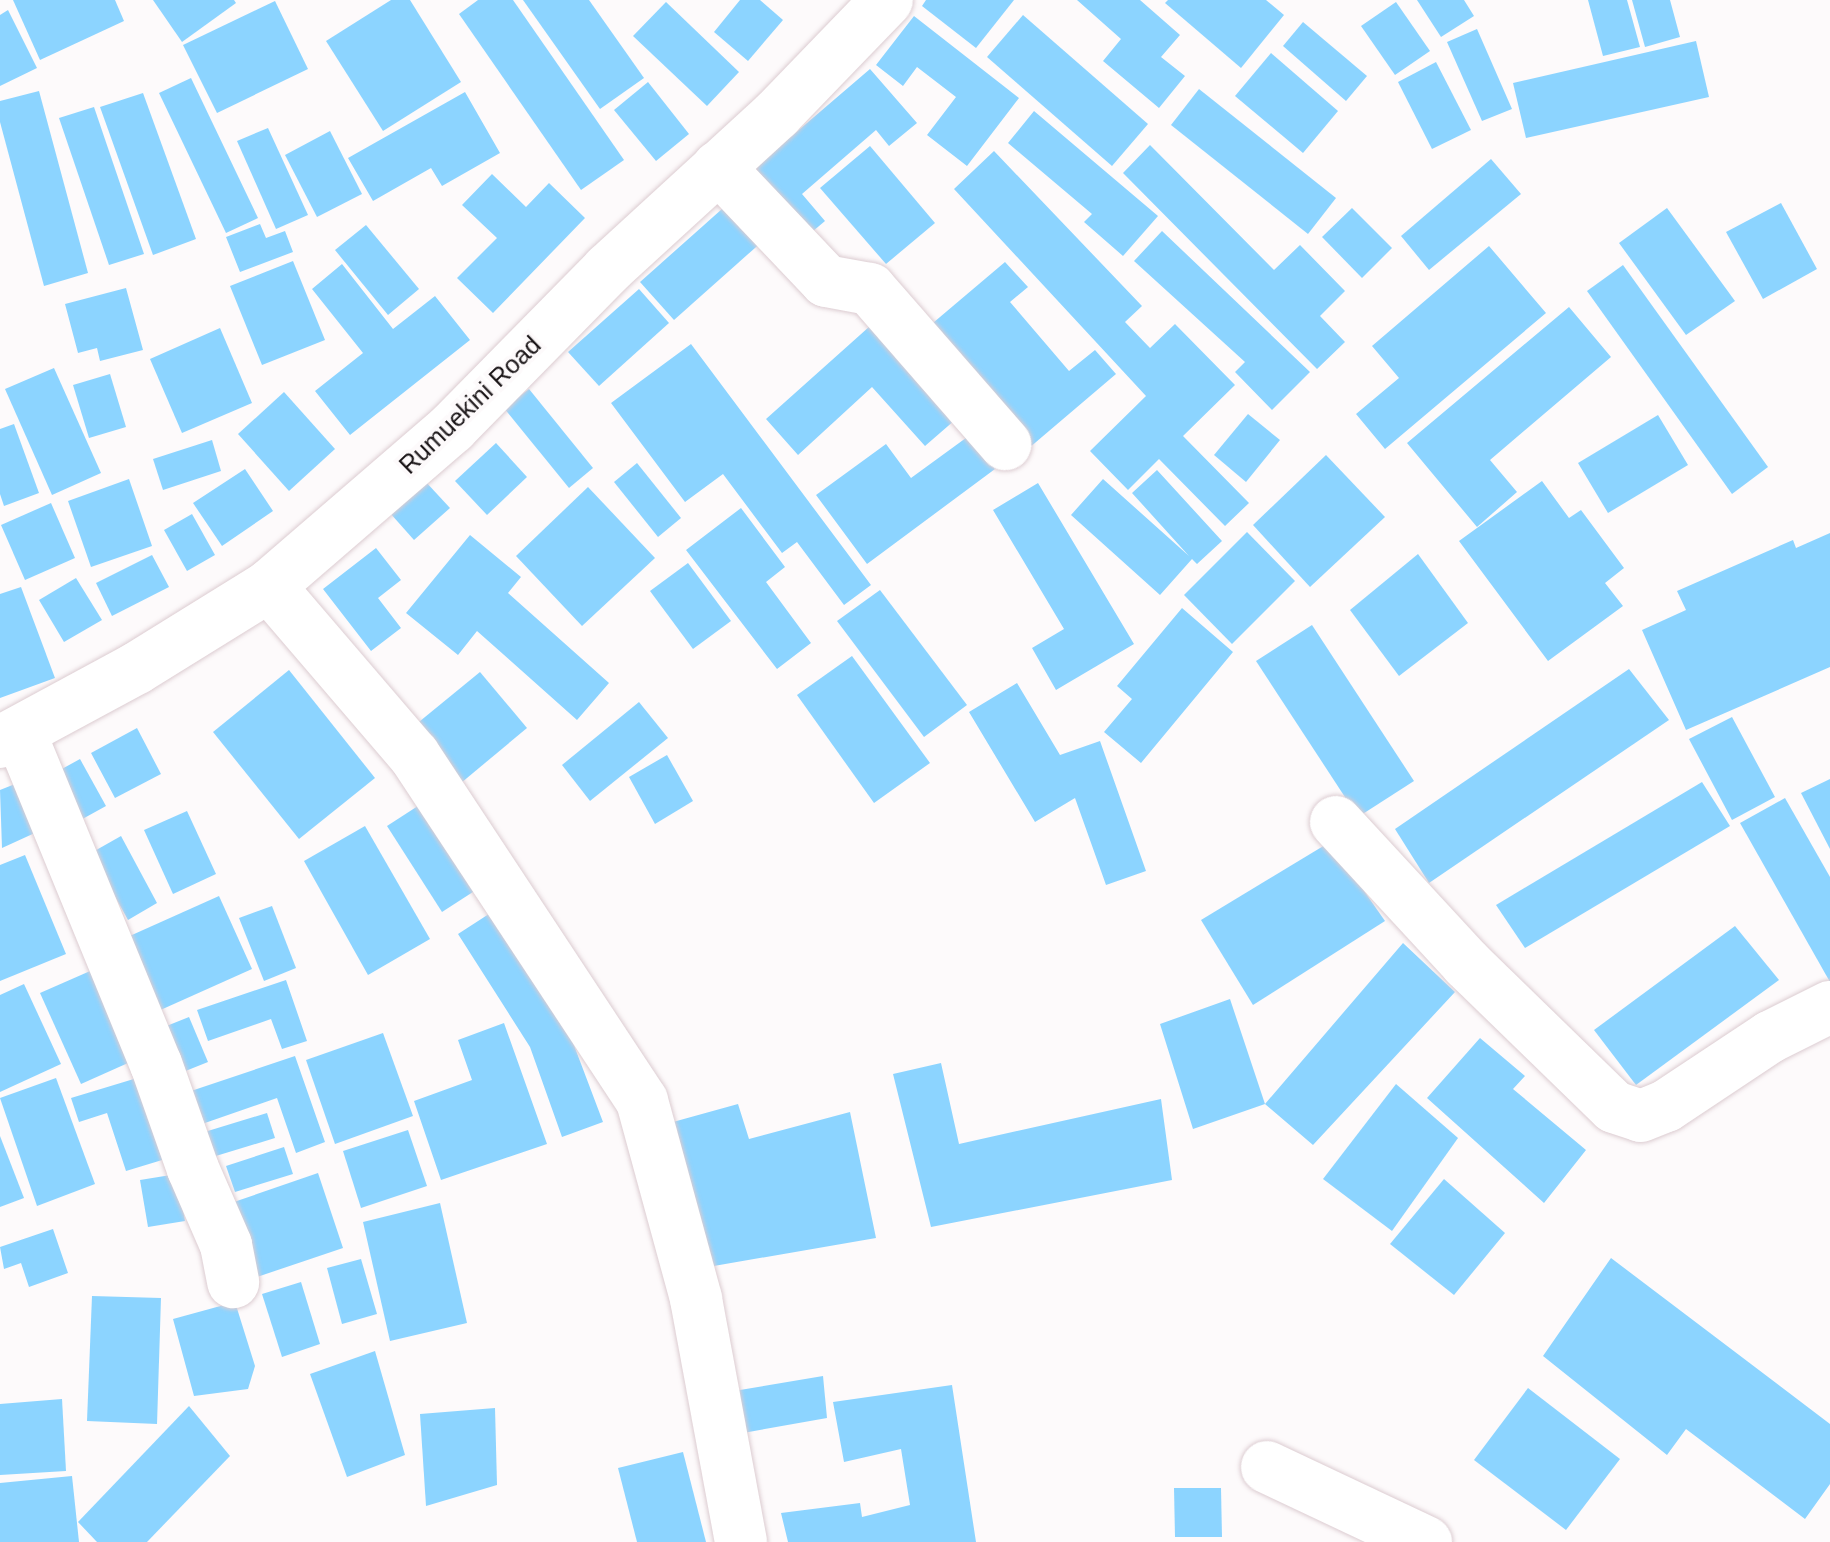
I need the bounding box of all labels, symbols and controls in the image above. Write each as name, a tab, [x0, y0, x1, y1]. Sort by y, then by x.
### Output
street label: Rumuekini Road	[393, 330, 547, 480]

